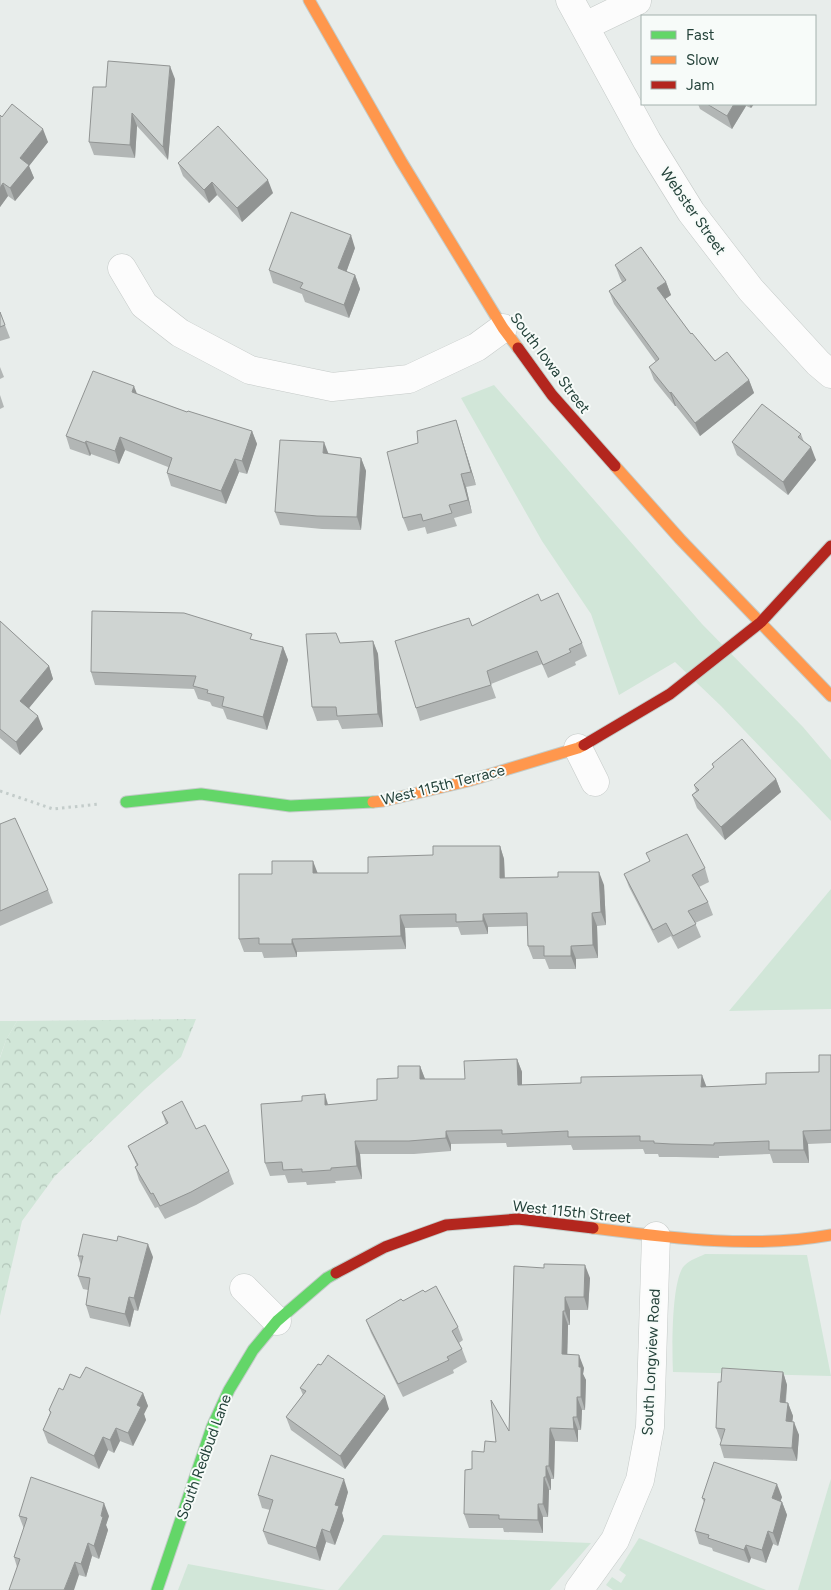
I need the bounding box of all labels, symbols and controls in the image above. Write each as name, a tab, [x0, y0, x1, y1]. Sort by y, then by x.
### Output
legend	[641, 15, 816, 105]
text: Fast	[686, 26, 715, 44]
text: Slow	[686, 51, 719, 69]
text: Jam	[686, 76, 714, 94]
street label: Webster Street	[656, 164, 730, 258]
street label: South Iowa Street	[506, 309, 594, 417]
street label: West 115th Terrace	[379, 761, 507, 809]
street label: West 115th Street	[512, 1197, 632, 1227]
street label: South Longview Road	[638, 1288, 664, 1436]
street label: South Redbud Lane	[173, 1392, 235, 1522]

